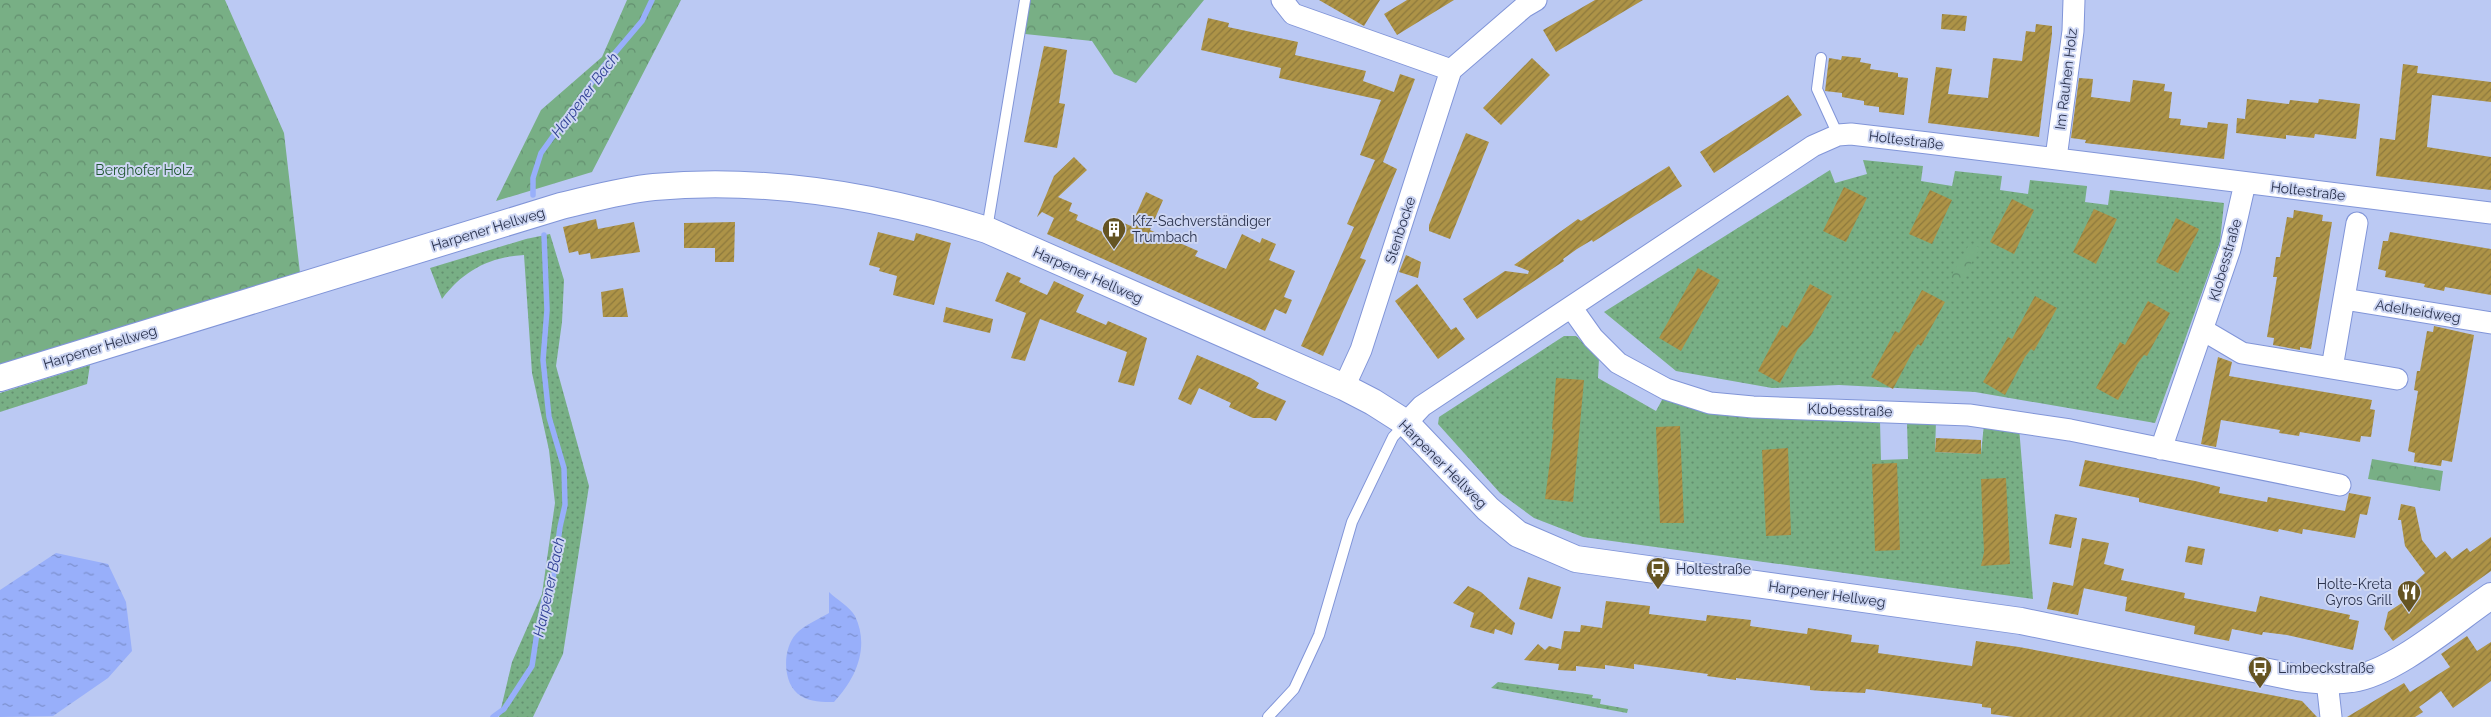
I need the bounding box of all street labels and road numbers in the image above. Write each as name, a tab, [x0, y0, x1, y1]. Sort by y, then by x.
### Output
street label: Im Rauhen Holz	[2052, 27, 2080, 131]
street label: Holtestraße	[1868, 127, 1944, 153]
street label: Holtestraße	[2270, 178, 2346, 204]
street label: Stenbocke	[1382, 195, 1418, 265]
street label: Harpener Hellweg	[429, 204, 547, 254]
street label: Klobesstraße	[2206, 217, 2244, 303]
street label: Harpener Hellweg	[1031, 244, 1145, 306]
street label: Adelheidweg	[2374, 296, 2462, 326]
street label: Harpener Hellweg	[41, 322, 159, 372]
street label: Klobesstraße	[1807, 401, 1893, 419]
street label: Harpener Hellweg	[1396, 417, 1490, 511]
street label: Harpener Hellweg	[1767, 578, 1887, 610]

